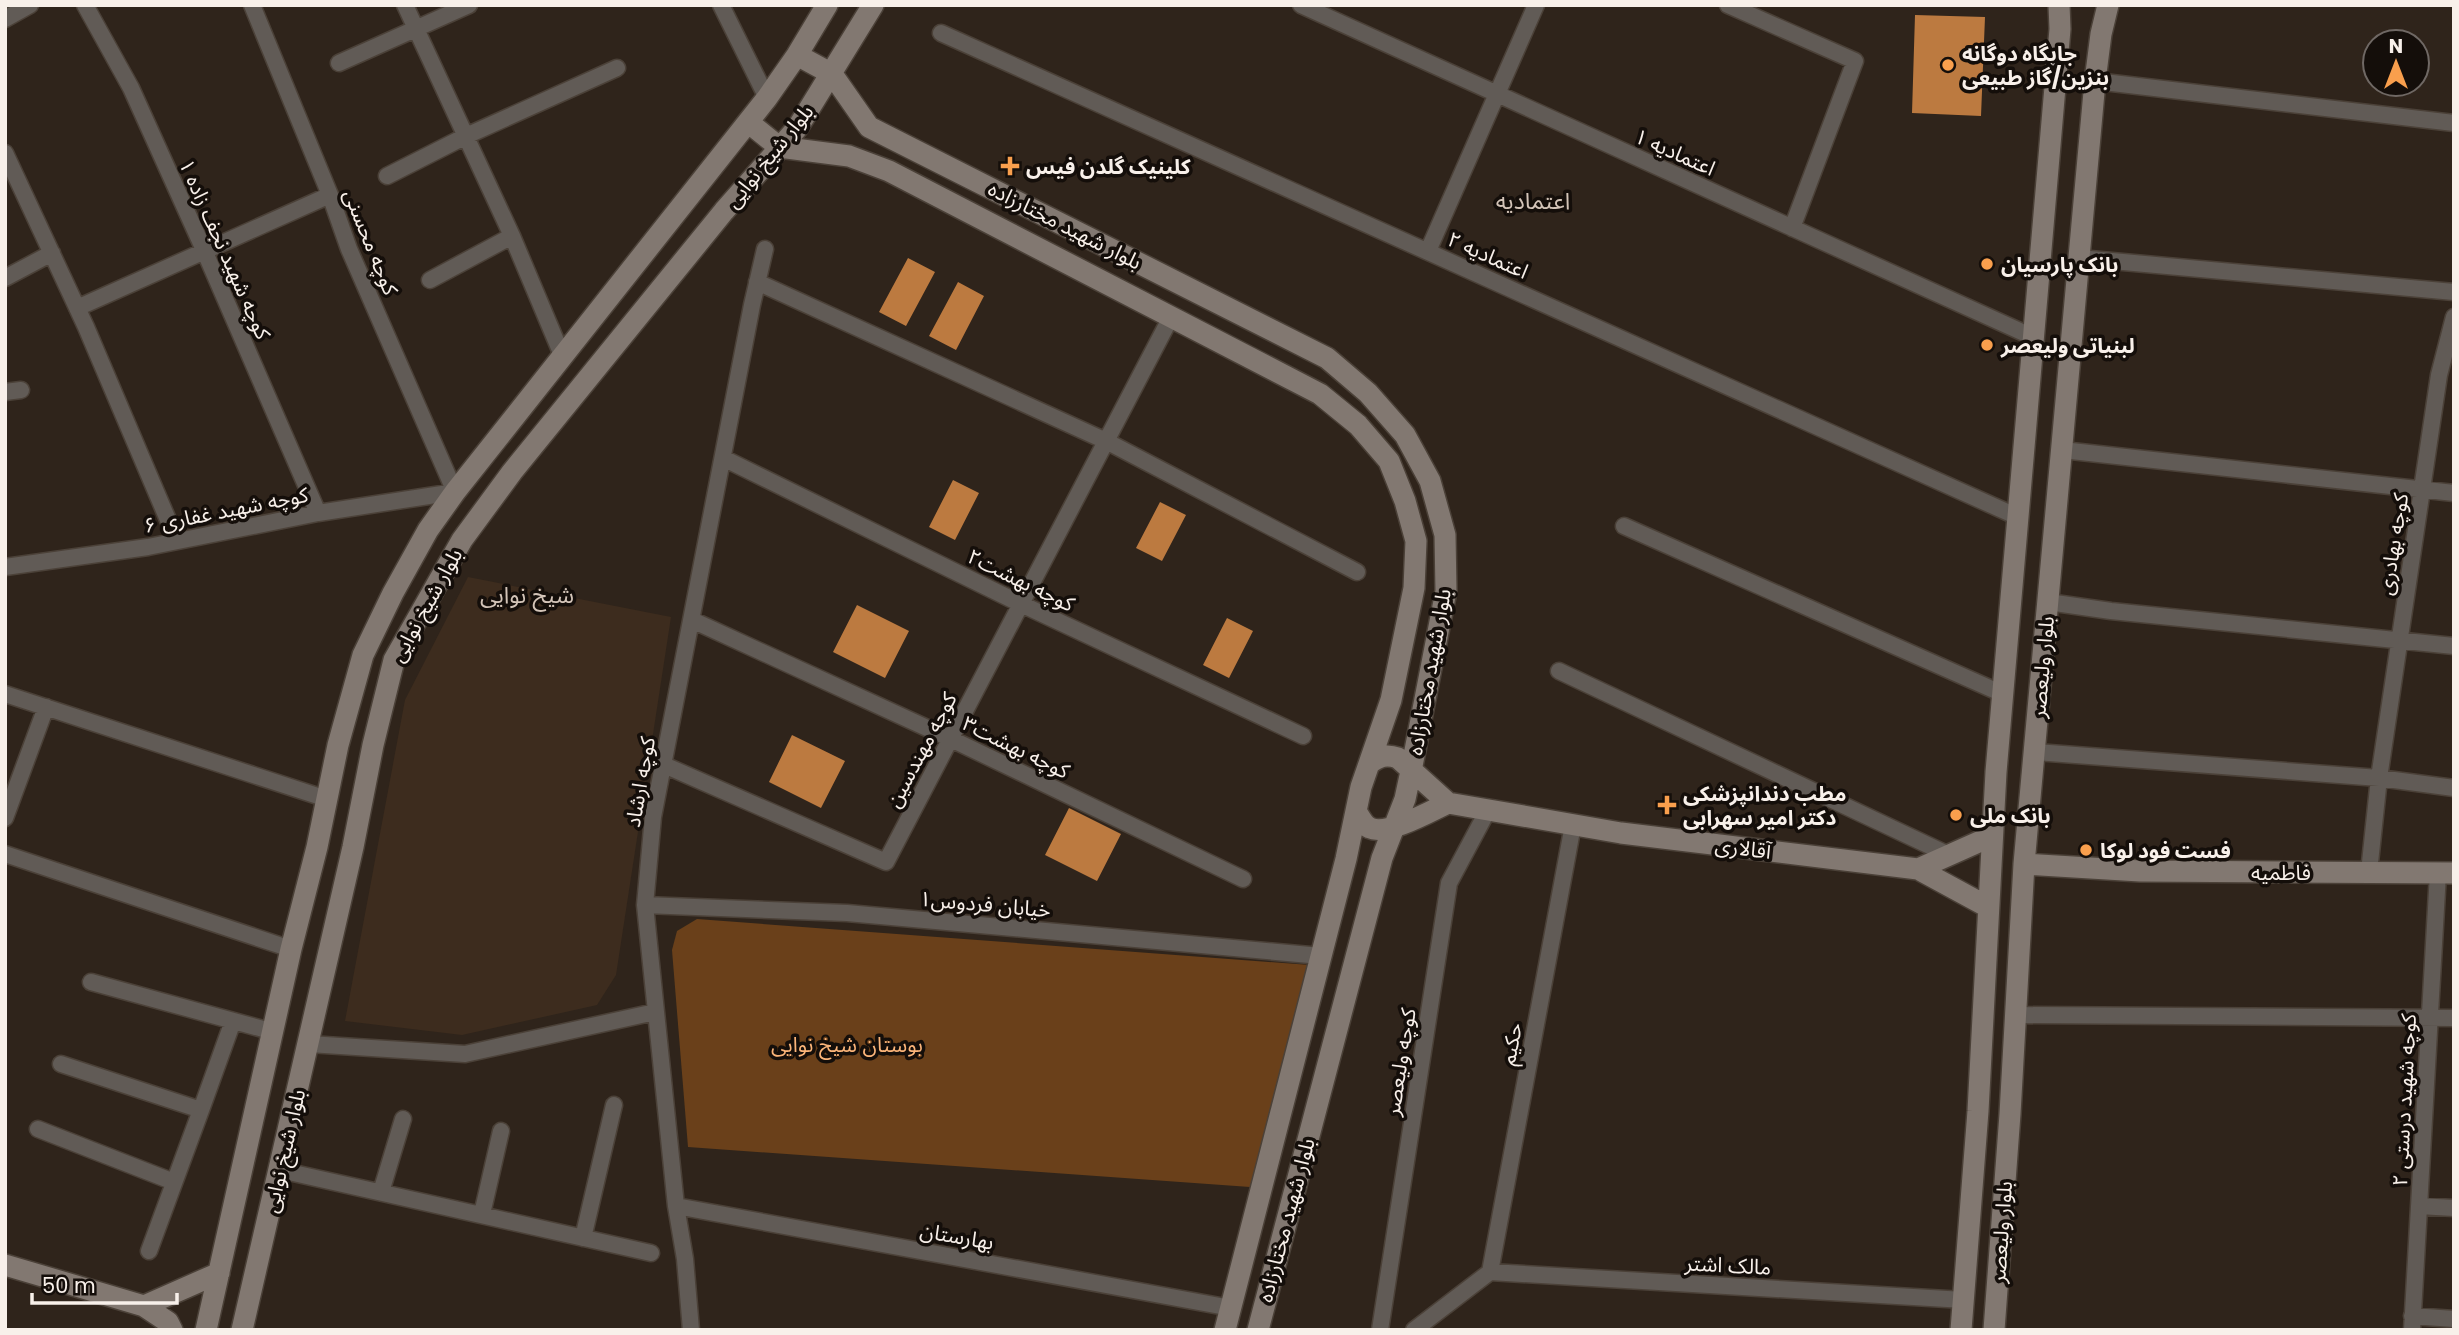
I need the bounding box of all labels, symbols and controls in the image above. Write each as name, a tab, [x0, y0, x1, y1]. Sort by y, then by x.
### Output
north arrow	[2361, 28, 2431, 98]
text: N	[2389, 33, 2403, 60]
place label: جایگاه دوگانه بنزین/گاز طبیعی	[1962, 39, 2109, 92]
marker: جایگاه دوگانه بنزین/گاز طبیعی	[1940, 57, 1956, 73]
street label: بلوار شیخ نوایی	[718, 98, 821, 215]
street label: اعتمادیه ۱	[1630, 121, 1720, 183]
place label: کلینیک گلدن فیس	[1026, 152, 1191, 181]
street label: کوچه شهید نجف زاده ۱	[172, 154, 278, 344]
marker: کلینیک گلدن فیس	[1000, 156, 1020, 176]
street label: بلوار شهید مختارزاده	[983, 174, 1147, 276]
street label: کوچه محسنی	[337, 185, 405, 300]
district label: اعتمادیه	[1496, 185, 1570, 217]
street label: اعتمادیه ۲	[1443, 224, 1533, 286]
place label: بانک پارسیان	[2001, 250, 2118, 279]
marker: بانک پارسیان	[1979, 256, 1995, 272]
place label: لبنیاتی ولیعصر	[2000, 331, 2135, 360]
marker: لبنیاتی ولیعصر	[1979, 337, 1995, 353]
street label: کوچه شهید غفاری ۶	[141, 480, 311, 540]
street label: کوچه بهادری	[2371, 491, 2415, 597]
street label: کوچه بهشت۲	[963, 542, 1080, 619]
street label: بلوار شیخ نوایی	[383, 543, 470, 668]
district label: شیخ نوایی	[480, 579, 574, 612]
street label: بلوار شهید مختارزاده	[1400, 586, 1458, 758]
street label: بلوار ولیعصر	[2023, 615, 2061, 720]
street label: کوچه مهندسین	[879, 687, 964, 813]
street label: کوچه بهشت۳	[958, 709, 1075, 786]
street label: کوچه ارشاد	[618, 734, 662, 830]
place label: مطب دندانپزشکی دکتر امیر سهرابی	[1683, 779, 1846, 832]
marker: مطب دندانپزشکی دکتر امیر سهرابی	[1657, 795, 1677, 815]
place label: بانک ملی	[1970, 801, 2051, 830]
marker: بانک ملی	[1948, 807, 1964, 823]
street label: آقالاری	[1713, 830, 1774, 866]
place label: فست فود لوکا	[2100, 836, 2231, 865]
marker: فست فود لوکا	[2078, 842, 2094, 858]
street label: فاطمیه	[2251, 858, 2311, 887]
street label: خیابان فردوس۱	[918, 884, 1052, 924]
street label: کوچه ولیعصر	[1377, 1006, 1423, 1119]
street label: کوچه شهید درستی ۲	[2385, 1013, 2423, 1187]
street label: حکیم	[1493, 1020, 1530, 1068]
park label: بوستان شیخ نوایی	[771, 1030, 923, 1060]
street label: بلوار شیخ نوایی	[256, 1086, 313, 1216]
street label: بلوار شهید مختارزاده	[1250, 1135, 1322, 1305]
street label: بلوار ولیعصر	[1983, 1180, 2019, 1285]
street label: بهارستان	[918, 1215, 996, 1257]
street label: مالک اشتر	[1683, 1248, 1772, 1282]
scale bar	[32, 1262, 177, 1306]
text: 50 m	[42, 1271, 96, 1300]

